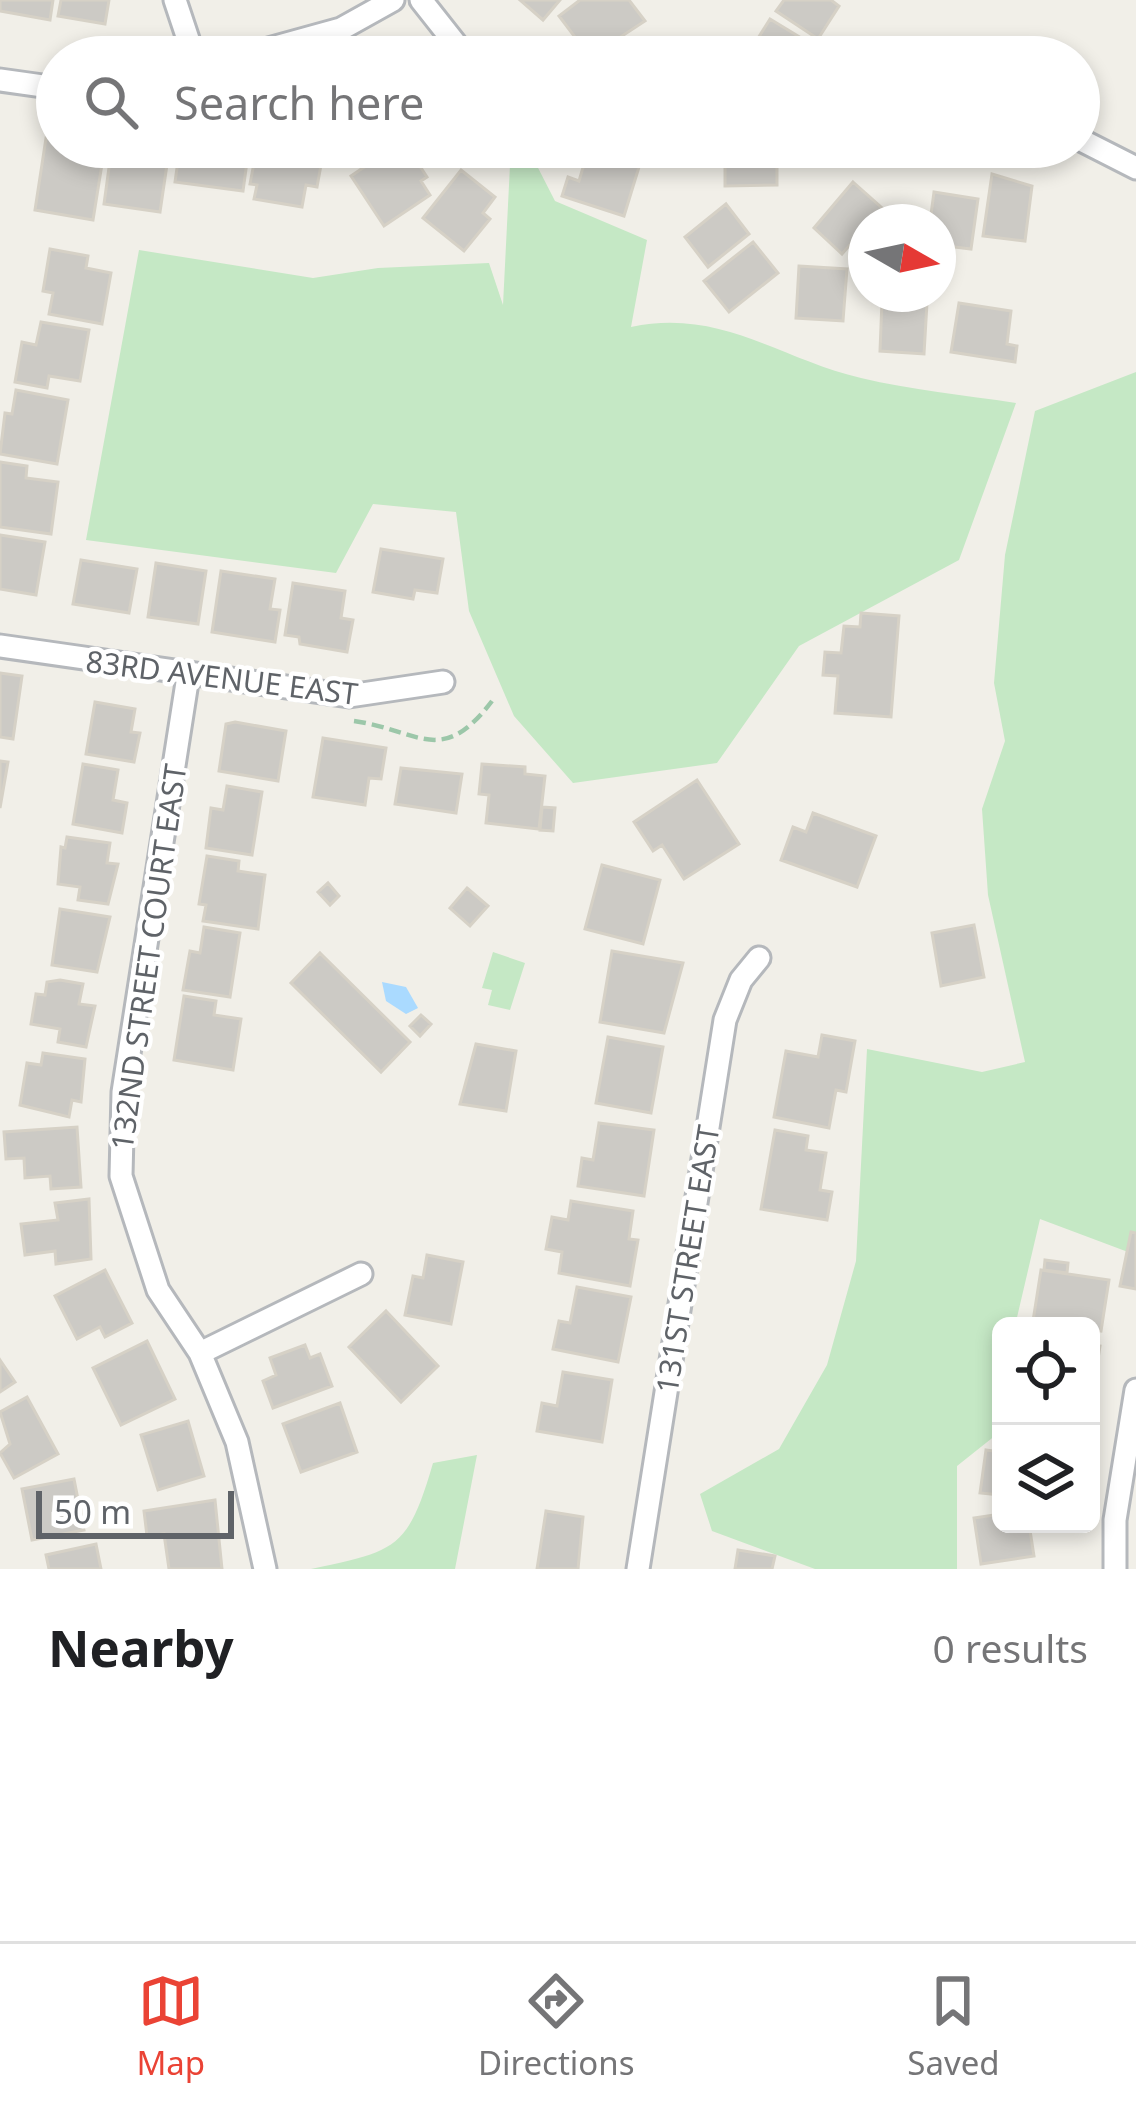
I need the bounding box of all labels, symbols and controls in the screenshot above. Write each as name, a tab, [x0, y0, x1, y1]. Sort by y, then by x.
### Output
search box	[36, 36, 1100, 168]
icon: search	[78, 69, 144, 135]
text: Search here	[174, 72, 424, 133]
north arrow	[848, 204, 956, 312]
street label: 83RD AVENUE EAST	[84, 640, 361, 714]
street label: 132ND STREET COURT EAST	[101, 761, 195, 1153]
street label: 131ST STREET EAST	[646, 1122, 728, 1396]
map controls	[992, 1317, 1100, 1533]
button: locate	[992, 1317, 1100, 1425]
button: layers	[992, 1425, 1100, 1533]
scale bar	[36, 1485, 234, 1538]
text: 50 m	[54, 1489, 131, 1534]
text: Nearby	[48, 1612, 234, 1682]
text: 0 results	[933, 1621, 1088, 1674]
tab: Map	[136, 1968, 205, 2085]
tab: Directions	[478, 1968, 635, 2085]
tab: Saved	[907, 1968, 1000, 2085]

